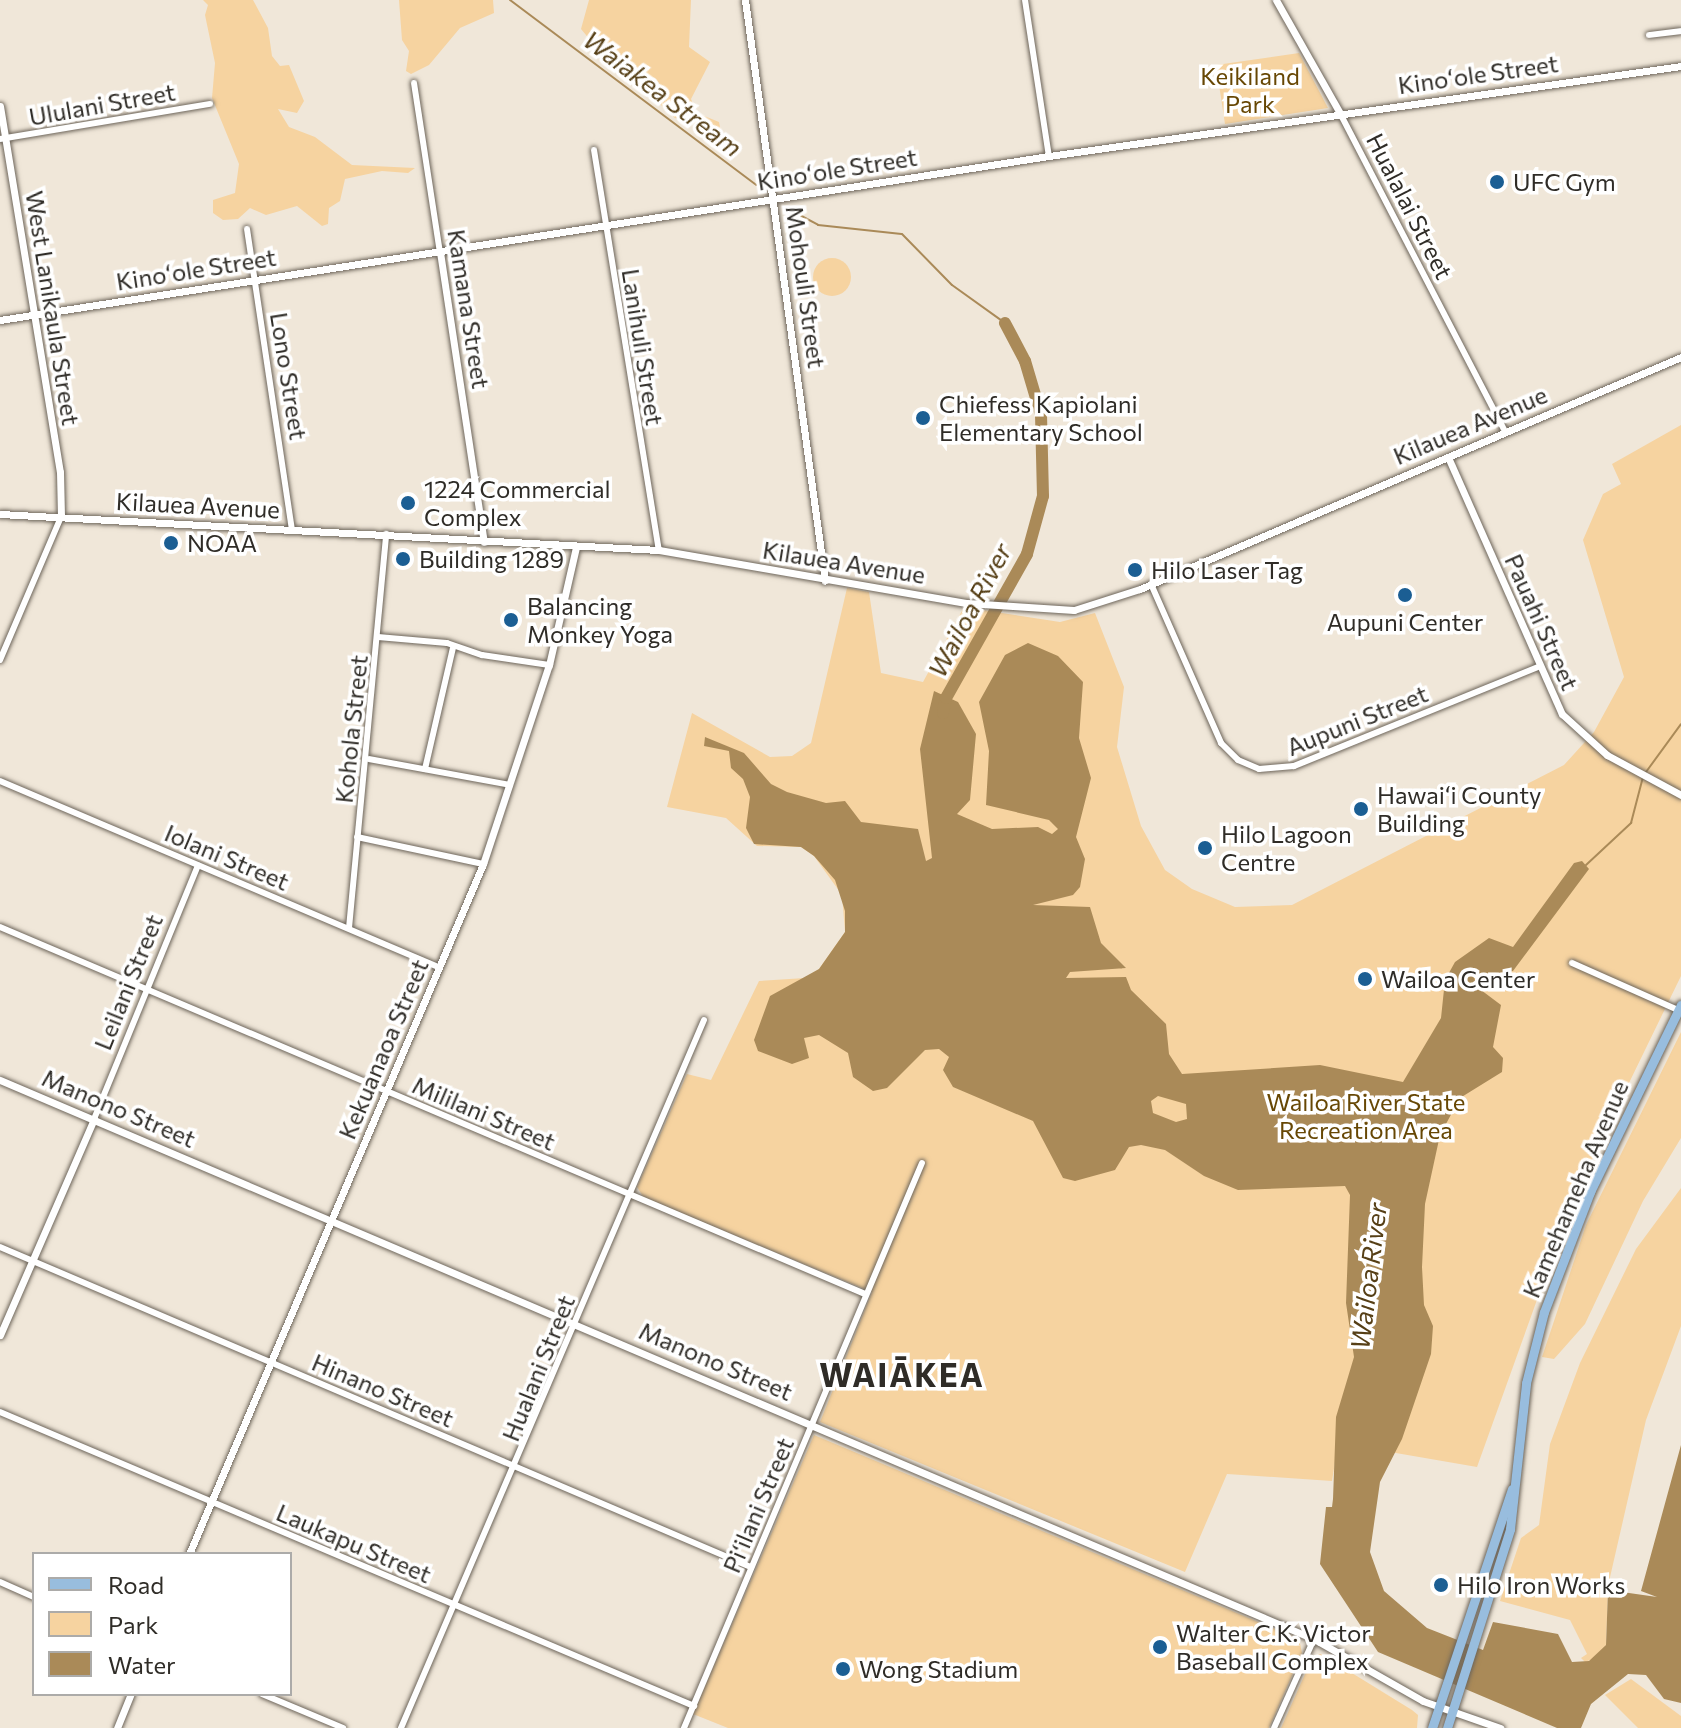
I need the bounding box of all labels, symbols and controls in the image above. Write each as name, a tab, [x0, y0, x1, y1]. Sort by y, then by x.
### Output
water label: Waiakea Stream	[578, 23, 748, 163]
street label: Kinoʻole Street	[1396, 49, 1560, 99]
park label: Keikiland Park	[1200, 62, 1300, 118]
street label: Ululani Street	[27, 77, 177, 131]
street label: Hualalai Street	[1361, 128, 1459, 284]
street label: Kinoʻole Street	[755, 142, 919, 196]
place label: UFC Gym	[1513, 168, 1616, 196]
marker: UFC Gym	[1488, 173, 1506, 191]
street label: West Lanikaula Street	[20, 189, 86, 427]
street label: Mohouli Street	[780, 204, 832, 370]
street label: Kamana Street	[442, 227, 496, 391]
street label: Kinoʻole Street	[114, 242, 278, 296]
street label: Lanihuli Street	[616, 267, 670, 427]
street label: Lono Street	[265, 310, 313, 442]
street label: Kilauea Avenue	[1389, 380, 1551, 470]
place label: Chiefess Kapiolani Elementary School	[939, 390, 1143, 446]
marker: Chiefess Kapiolani Elementary School	[914, 409, 932, 427]
place label: 1224 Commercial Complex	[424, 475, 611, 531]
street label: Kilauea Avenue	[115, 486, 281, 524]
marker: 1224 Commercial Complex	[399, 494, 417, 512]
place label: NOAA	[187, 529, 257, 557]
marker: NOAA	[162, 534, 180, 552]
street label: Kilauea Avenue	[761, 535, 927, 589]
water label: Wailoa River	[921, 538, 1017, 682]
place label: Building 1289	[419, 545, 564, 573]
street label: Pauahi Street	[1499, 549, 1585, 695]
marker: Building 1289	[394, 550, 412, 568]
place label: Hilo Laser Tag	[1151, 556, 1303, 584]
marker: Hilo Laser Tag	[1126, 561, 1144, 579]
marker: Aupuni Center	[1396, 586, 1414, 604]
place label: Balancing Monkey Yoga	[527, 592, 673, 648]
place label: Aupuni Center	[1327, 608, 1483, 636]
marker: Balancing Monkey Yoga	[502, 611, 520, 629]
street label: Kohola Street	[329, 654, 373, 804]
street label: Aupuni Street	[1282, 679, 1432, 761]
place label: Hawaiʻi County Building	[1377, 781, 1541, 837]
marker: Hawaiʻi County Building	[1352, 800, 1370, 818]
street label: Iolani Street	[161, 818, 293, 896]
place label: Hilo Lagoon Centre	[1221, 820, 1352, 876]
marker: Hilo Lagoon Centre	[1196, 839, 1214, 857]
street label: Leilani Street	[88, 910, 168, 1054]
street label: Kekuanaoa Street	[332, 955, 434, 1143]
place label: Wailoa Center	[1381, 965, 1535, 993]
marker: Wailoa Center	[1356, 970, 1374, 988]
street label: Manono Street	[38, 1063, 200, 1153]
street label: Mililani Street	[408, 1070, 560, 1156]
street label: Kamehameha Avenue	[1516, 1076, 1634, 1302]
park label: Wailoa River State Recreation Area	[1266, 1088, 1466, 1144]
water label: Wailoa River	[1344, 1201, 1392, 1351]
street label: Hualani Street	[496, 1291, 580, 1445]
street label: Manono Street	[635, 1316, 797, 1406]
street label: Hinano Street	[308, 1347, 458, 1433]
district label: WAIĀKEA	[819, 1355, 985, 1393]
street label: Pi‘ilani Street	[717, 1433, 799, 1577]
street label: Laukapu Street	[272, 1497, 436, 1589]
legend	[32, 1552, 292, 1696]
text: Road	[108, 1570, 164, 1599]
place label: Hilo Iron Works	[1457, 1571, 1625, 1599]
marker: Hilo Iron Works	[1432, 1576, 1450, 1594]
text: Park	[108, 1610, 158, 1639]
place label: Walter C.K. Victor Baseball Complex	[1176, 1619, 1371, 1675]
marker: Walter C.K. Victor Baseball Complex	[1151, 1638, 1169, 1656]
text: Water	[108, 1650, 176, 1679]
place label: Wong Stadium	[859, 1655, 1018, 1683]
marker: Wong Stadium	[834, 1660, 852, 1678]

